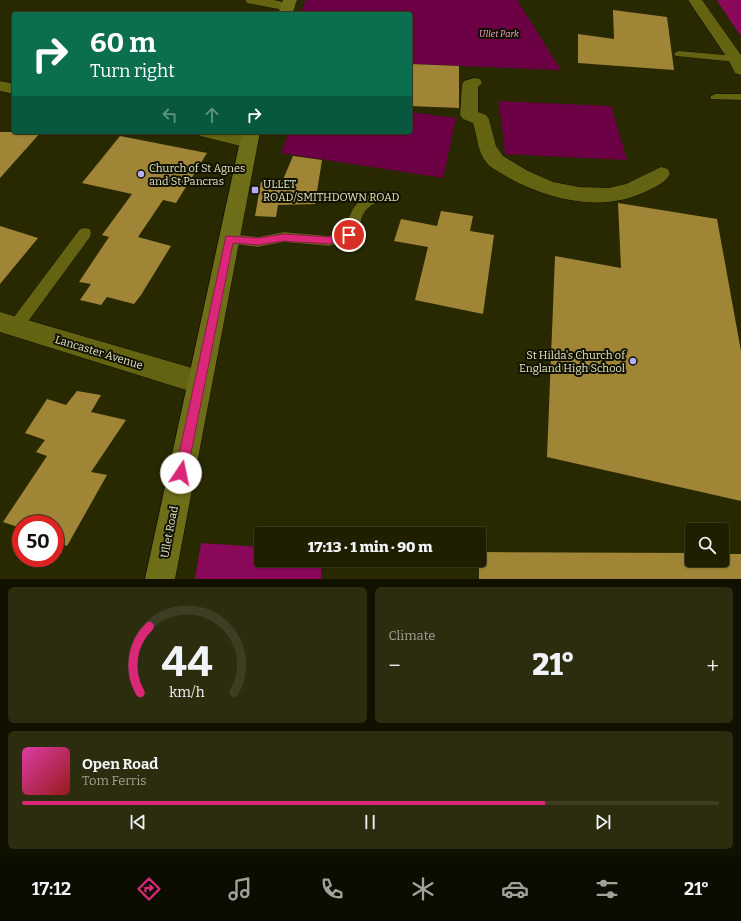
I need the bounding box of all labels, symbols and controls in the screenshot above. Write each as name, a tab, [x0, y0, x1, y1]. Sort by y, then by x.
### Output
text: 60 m	[90, 26, 156, 59]
icon: right	[24, 28, 76, 80]
park label: Ullet Park	[479, 29, 519, 39]
text: Turn right	[90, 60, 175, 82]
icon: left	[159, 104, 181, 126]
icon: ahead	[201, 104, 223, 126]
icon: right	[243, 104, 265, 126]
place label: Church of St Agnes and St Pancras	[149, 162, 245, 188]
marker: Church of St Agnes and St Pancras	[136, 169, 146, 179]
place label: ULLET ROAD/SMITHDOWN ROAD	[263, 178, 400, 204]
marker: ULLET ROAD/SMITHDOWN ROAD	[250, 185, 260, 195]
pin	[332, 218, 366, 252]
icon: arrive	[338, 224, 360, 246]
street label: Lancaster Avenue	[53, 333, 144, 372]
place label: St Hilda's Church of England High School	[519, 349, 626, 375]
marker: St Hilda's Church of England High School	[628, 356, 638, 366]
position arrow	[160, 452, 202, 494]
street label: Ullet Road	[158, 505, 181, 559]
speed limit sign: 50	[12, 515, 64, 567]
map controls	[685, 523, 729, 567]
button: search	[685, 523, 729, 567]
text: 17:13 · 1 min · 90 m	[308, 538, 432, 556]
text: Climate	[389, 628, 435, 643]
text: 44	[162, 637, 213, 687]
text: 21°	[532, 647, 575, 683]
text: −	[389, 652, 401, 679]
text: +	[706, 652, 719, 679]
text: km/h	[170, 684, 205, 701]
text: Open Road	[82, 755, 158, 773]
text: Tom Ferris	[82, 773, 146, 788]
icon: previous	[127, 811, 149, 833]
icon: pause	[359, 811, 381, 833]
icon: next	[592, 811, 614, 833]
icon: directions	[135, 875, 163, 903]
icon: music	[226, 875, 254, 903]
icon: phone	[318, 875, 346, 903]
icon: climate	[409, 875, 437, 903]
icon: car	[501, 875, 529, 903]
icon: filters	[593, 875, 621, 903]
text: 17:12	[32, 878, 71, 900]
text: 21°	[684, 878, 709, 900]

